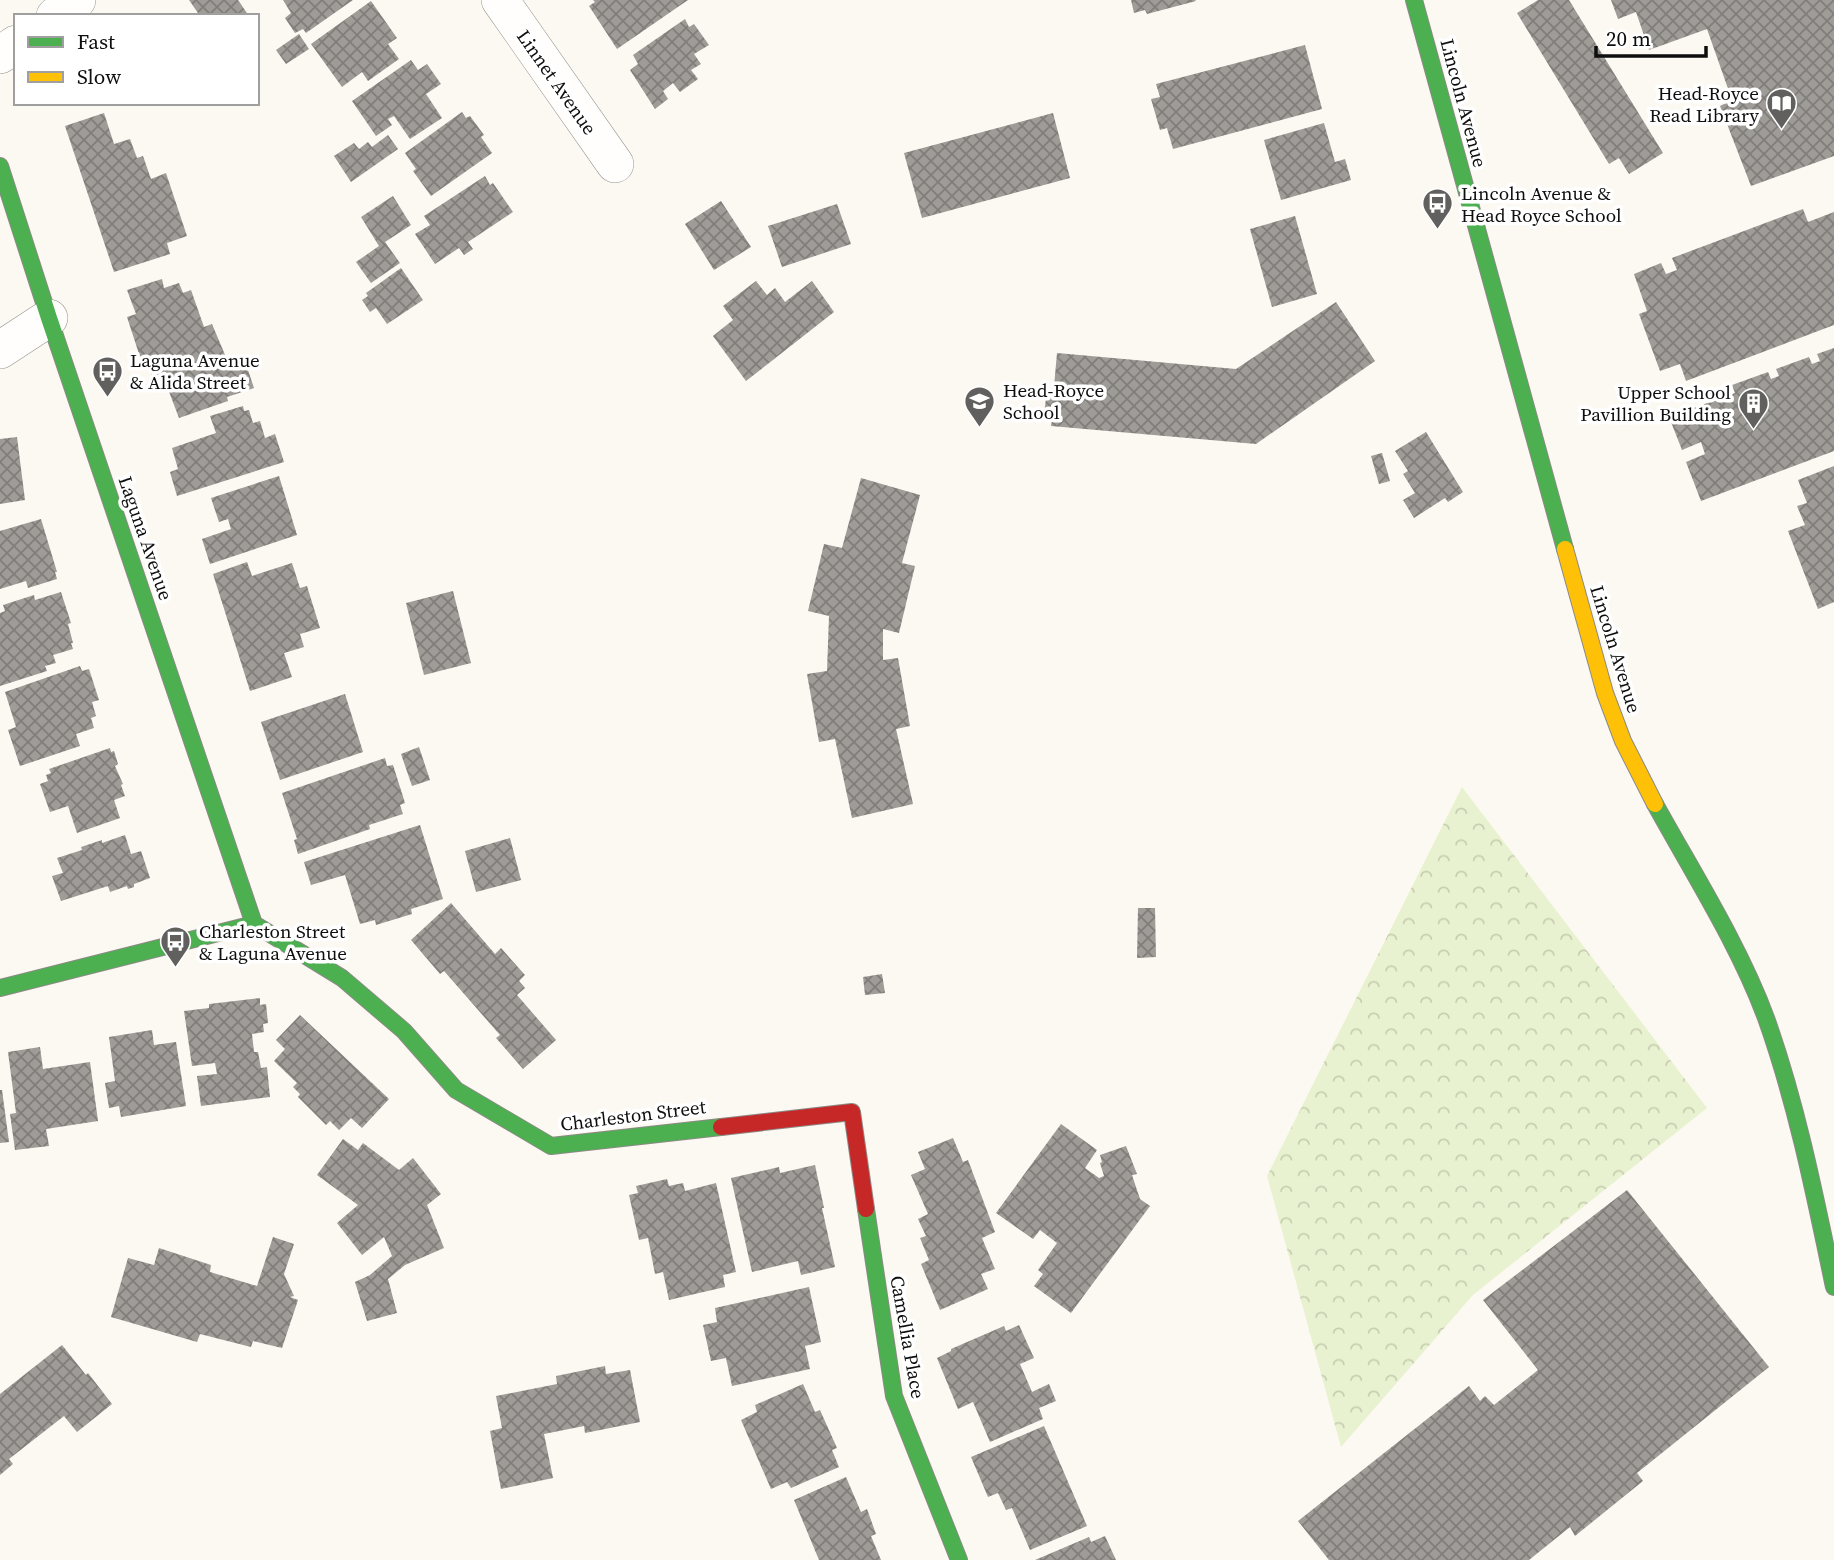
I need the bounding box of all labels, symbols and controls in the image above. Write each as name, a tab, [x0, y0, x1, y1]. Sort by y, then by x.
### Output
legend	[14, 14, 259, 105]
scale bar	[1596, 14, 1706, 58]
street label: Linnet Avenue	[511, 24, 603, 140]
text: 20 m	[1606, 24, 1651, 53]
text: Fast	[77, 27, 115, 56]
street label: Lincoln Avenue	[1434, 36, 1494, 170]
text: Slow	[77, 62, 121, 91]
place label: Head-Royce Read Library	[1649, 80, 1759, 128]
library icon: Head-Royce Read Library	[1765, 87, 1799, 131]
place label: Lincoln Avenue & Head Royce School	[1461, 180, 1622, 228]
bus stop icon: Lincoln Avenue & Head Royce School	[1421, 187, 1455, 231]
place label: Laguna Avenue & Alida Street	[130, 347, 260, 395]
bus stop icon: Laguna Avenue & Alida Street	[90, 354, 124, 398]
place label: Head-Royce School	[1003, 377, 1104, 425]
place label: Upper School Pavillion Building	[1580, 379, 1731, 427]
school or university icon: Head-Royce School	[963, 384, 997, 428]
building icon: Upper School Pavillion Building	[1737, 386, 1771, 430]
street label: Laguna Avenue	[113, 472, 179, 604]
street label: Lincoln Avenue	[1584, 582, 1648, 716]
place label: Charleston Street & Laguna Avenue	[199, 918, 347, 966]
bus stop icon: Charleston Street & Laguna Avenue	[159, 925, 193, 969]
street label: Charleston Street	[559, 1093, 708, 1137]
street label: Camellia Place	[884, 1273, 932, 1401]

